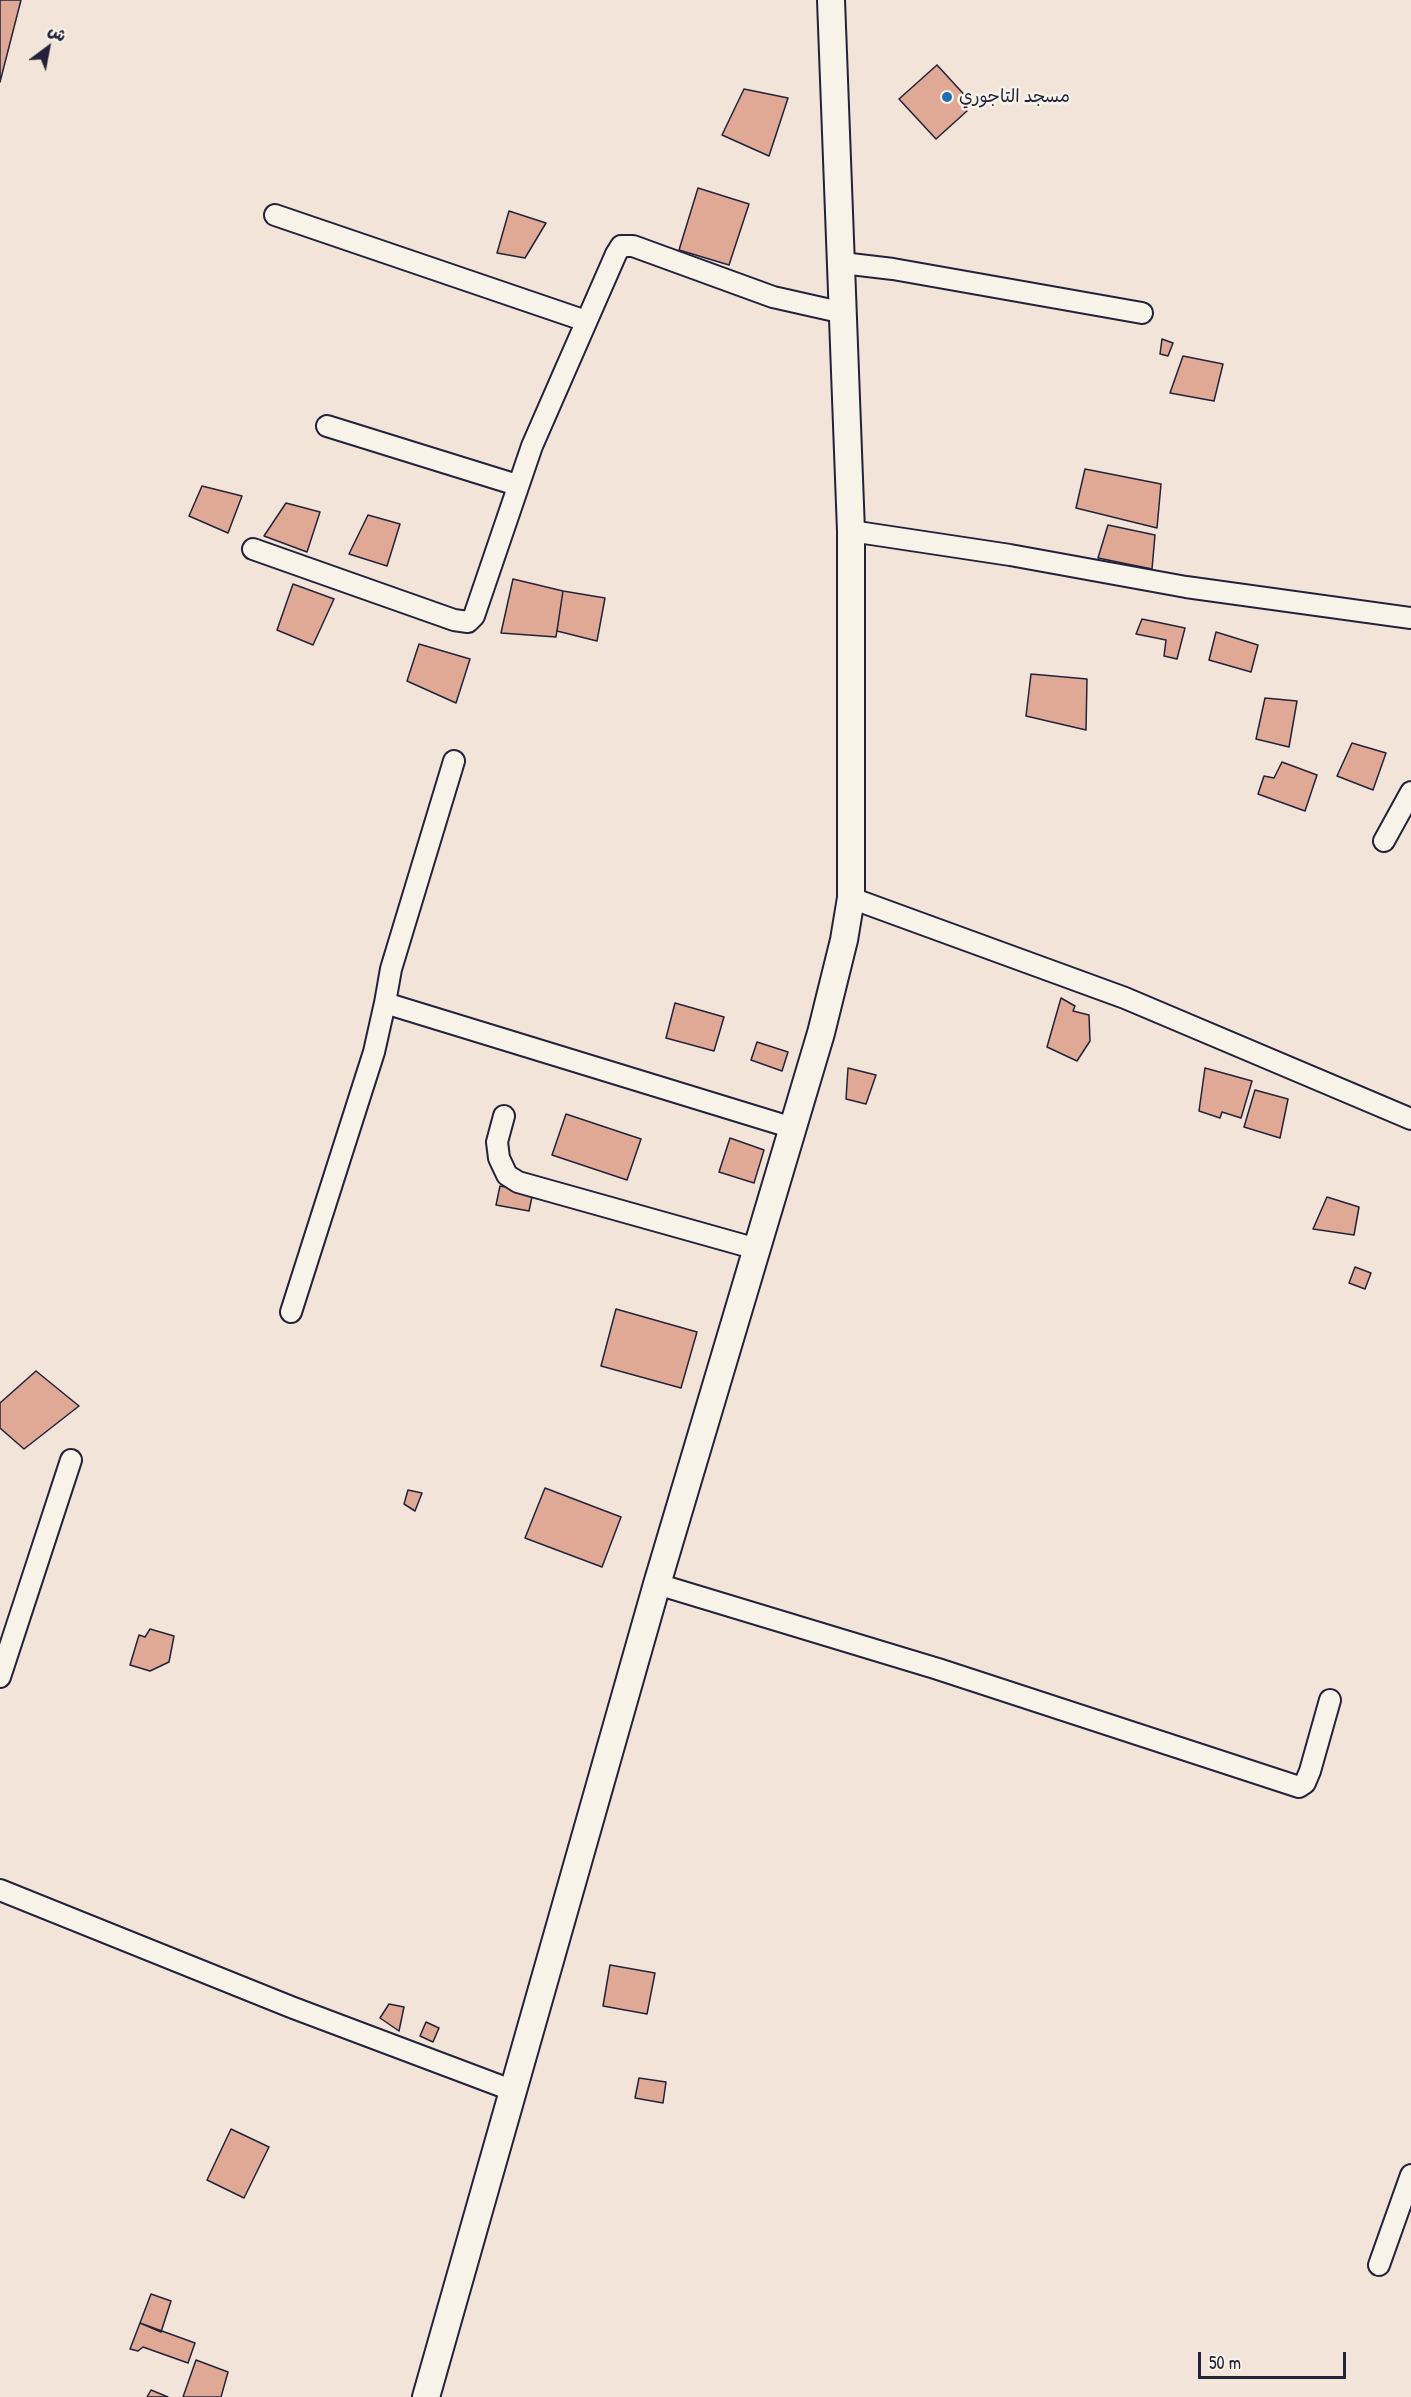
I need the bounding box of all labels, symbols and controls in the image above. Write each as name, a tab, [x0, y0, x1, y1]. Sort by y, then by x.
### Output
north arrow	[18, 18, 78, 78]
text: ش	[44, 19, 71, 47]
place label: مسجد التاجوري	[959, 86, 1070, 108]
marker: مسجد التاجوري	[940, 90, 954, 104]
scale bar	[1201, 2340, 1350, 2378]
text: 50 m	[1209, 2350, 1241, 2375]

